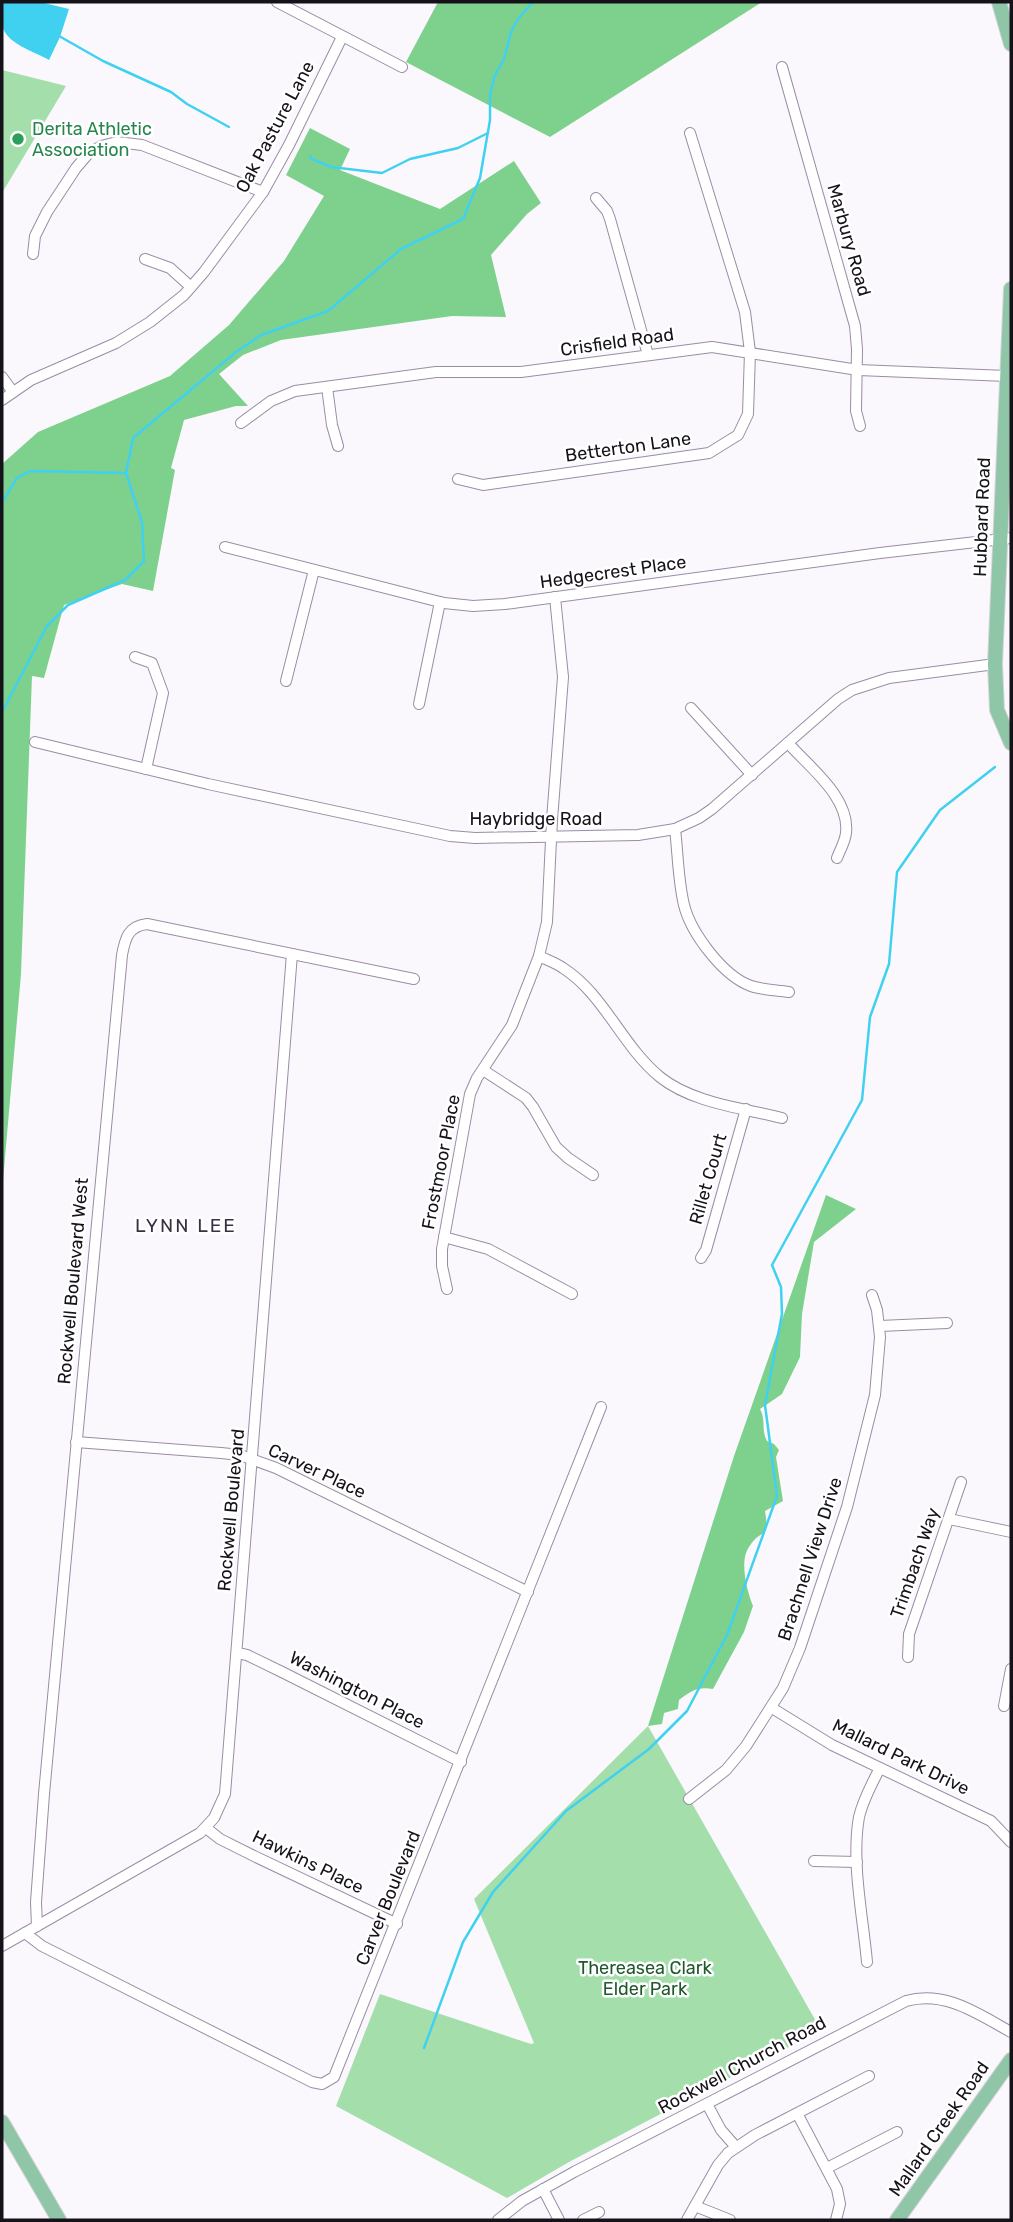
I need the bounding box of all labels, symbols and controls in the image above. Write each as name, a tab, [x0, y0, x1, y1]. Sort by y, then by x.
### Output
street label: Oak Pasture Lane	[231, 57, 319, 197]
place label: Derita Athletic Association	[32, 118, 152, 161]
marker: Derita Athletic Association	[10, 131, 26, 147]
street label: Marbury Road	[822, 181, 876, 299]
street label: Crisfield Road	[559, 323, 675, 361]
street label: Betterton Lane	[564, 427, 692, 467]
street label: Hubbard Road	[969, 457, 995, 577]
street label: Hedgecrest Place	[538, 551, 688, 593]
street label: Haybridge Road	[469, 808, 603, 830]
street label: Frostmoor Place	[417, 1093, 465, 1231]
street label: Rillet Court	[685, 1131, 731, 1227]
street label: Rockwell Boulevard West	[53, 1177, 93, 1385]
district label: LYNN LEE	[135, 1214, 237, 1237]
street label: Rockwell Boulevard	[213, 1428, 249, 1592]
street label: Carver Place	[265, 1439, 369, 1503]
street label: Brachnell View Drive	[773, 1474, 847, 1644]
street label: Trimbach Way	[886, 1505, 944, 1621]
street label: Washington Place	[286, 1646, 428, 1734]
street label: Mallard Park Drive	[829, 1714, 973, 1800]
street label: Hawkins Place	[249, 1826, 367, 1898]
street label: Carver Boulevard	[351, 1827, 425, 1969]
park label: Thereasea Clark Elder Park	[578, 1957, 713, 2000]
street label: Rockwell Church Road	[654, 2011, 830, 2119]
street label: Mallard Creek Road	[884, 2057, 994, 2201]

